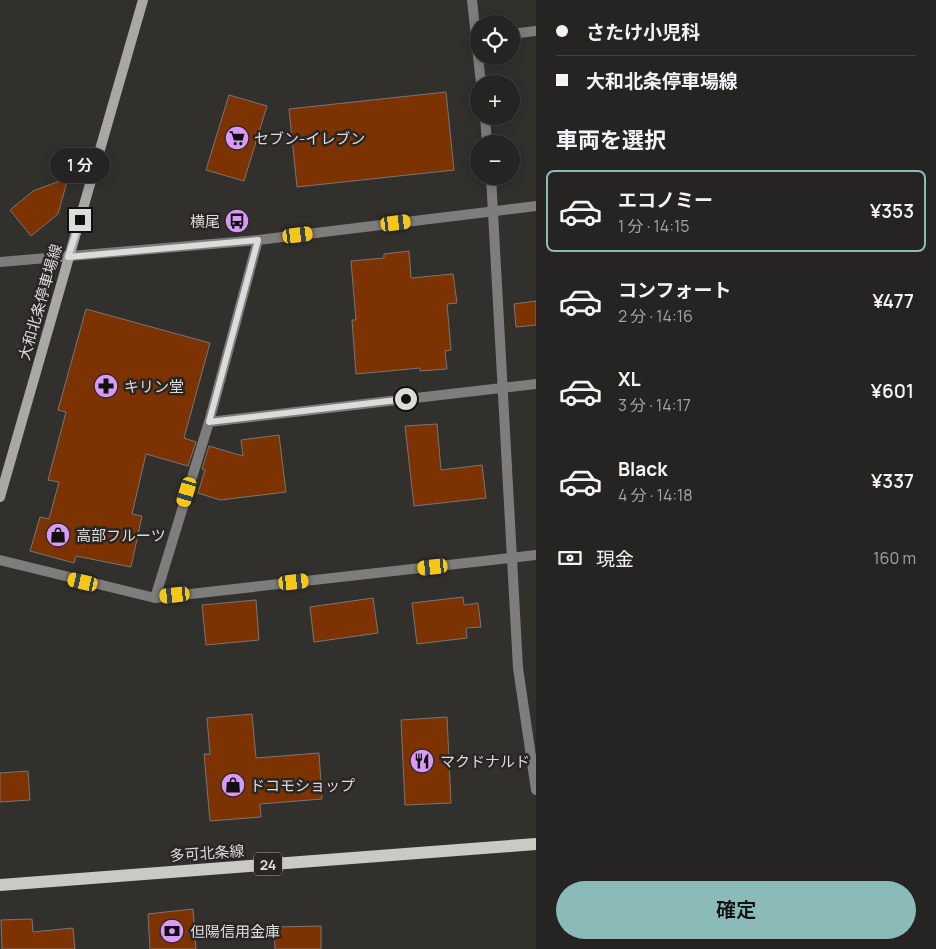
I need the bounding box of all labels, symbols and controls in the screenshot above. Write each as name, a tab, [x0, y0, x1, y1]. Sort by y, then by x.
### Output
map controls	[470, 15, 520, 185]
button: locate	[470, 15, 520, 65]
text: さたけ小児科	[586, 19, 700, 45]
text: 大和北条停車場線	[586, 68, 738, 94]
button: +	[470, 75, 520, 125]
supermarket icon: セブン-イレブン	[224, 125, 250, 151]
text: 車両を選択	[556, 125, 666, 155]
place label: セブン-イレブン	[254, 128, 365, 149]
button: −	[470, 135, 520, 185]
callout: 1 分	[50, 148, 110, 182]
text: 1 分	[67, 154, 93, 176]
text: エコノミー	[618, 187, 713, 213]
icon: car	[558, 189, 603, 234]
text: ¥353	[870, 198, 914, 224]
bus stop icon: 横尾	[224, 208, 250, 234]
route end	[69, 209, 91, 231]
place label: 横尾	[190, 211, 220, 232]
car	[380, 214, 411, 232]
text: 1 分 · 14:15	[618, 215, 689, 237]
car	[282, 226, 313, 244]
street label: 大和北条停車場線	[13, 241, 67, 363]
text: コンフォート	[618, 277, 731, 303]
icon: car	[558, 279, 603, 324]
text: ¥477	[872, 288, 914, 314]
text: 2 分 · 14:16	[618, 305, 693, 327]
text: XL	[618, 366, 641, 392]
icon: car	[558, 369, 603, 414]
pharmacy icon: キリン堂	[93, 373, 119, 399]
place label: キリン堂	[124, 376, 184, 397]
text: ¥601	[871, 378, 914, 404]
route start	[395, 388, 417, 410]
text: 3 分 · 14:17	[618, 394, 691, 416]
text: Black	[618, 456, 667, 482]
icon: car	[558, 459, 603, 504]
text: ¥337	[871, 468, 914, 494]
car	[175, 475, 198, 509]
text: 4 分 · 14:18	[618, 484, 693, 506]
shop icon: 高部フルーツ	[45, 522, 71, 548]
place label: 高部フルーツ	[76, 525, 166, 546]
icon: cash	[556, 544, 584, 572]
text: 現金	[596, 546, 634, 572]
text: 160 m	[873, 547, 916, 569]
car	[417, 558, 448, 576]
car	[66, 571, 99, 593]
car	[278, 573, 309, 591]
car	[159, 586, 190, 604]
restaurant icon: マクドナルド	[409, 748, 435, 774]
place label: マクドナルド	[440, 751, 530, 772]
shop icon: ドコモショップ	[220, 772, 246, 798]
place label: ドコモショップ	[250, 775, 355, 796]
street label: 多可北条線	[169, 840, 245, 866]
road number: 24	[254, 852, 282, 876]
button: 確定	[556, 881, 916, 939]
bank icon: 但陽信用金庫	[159, 918, 185, 944]
place label: 但陽信用金庫	[190, 921, 280, 942]

